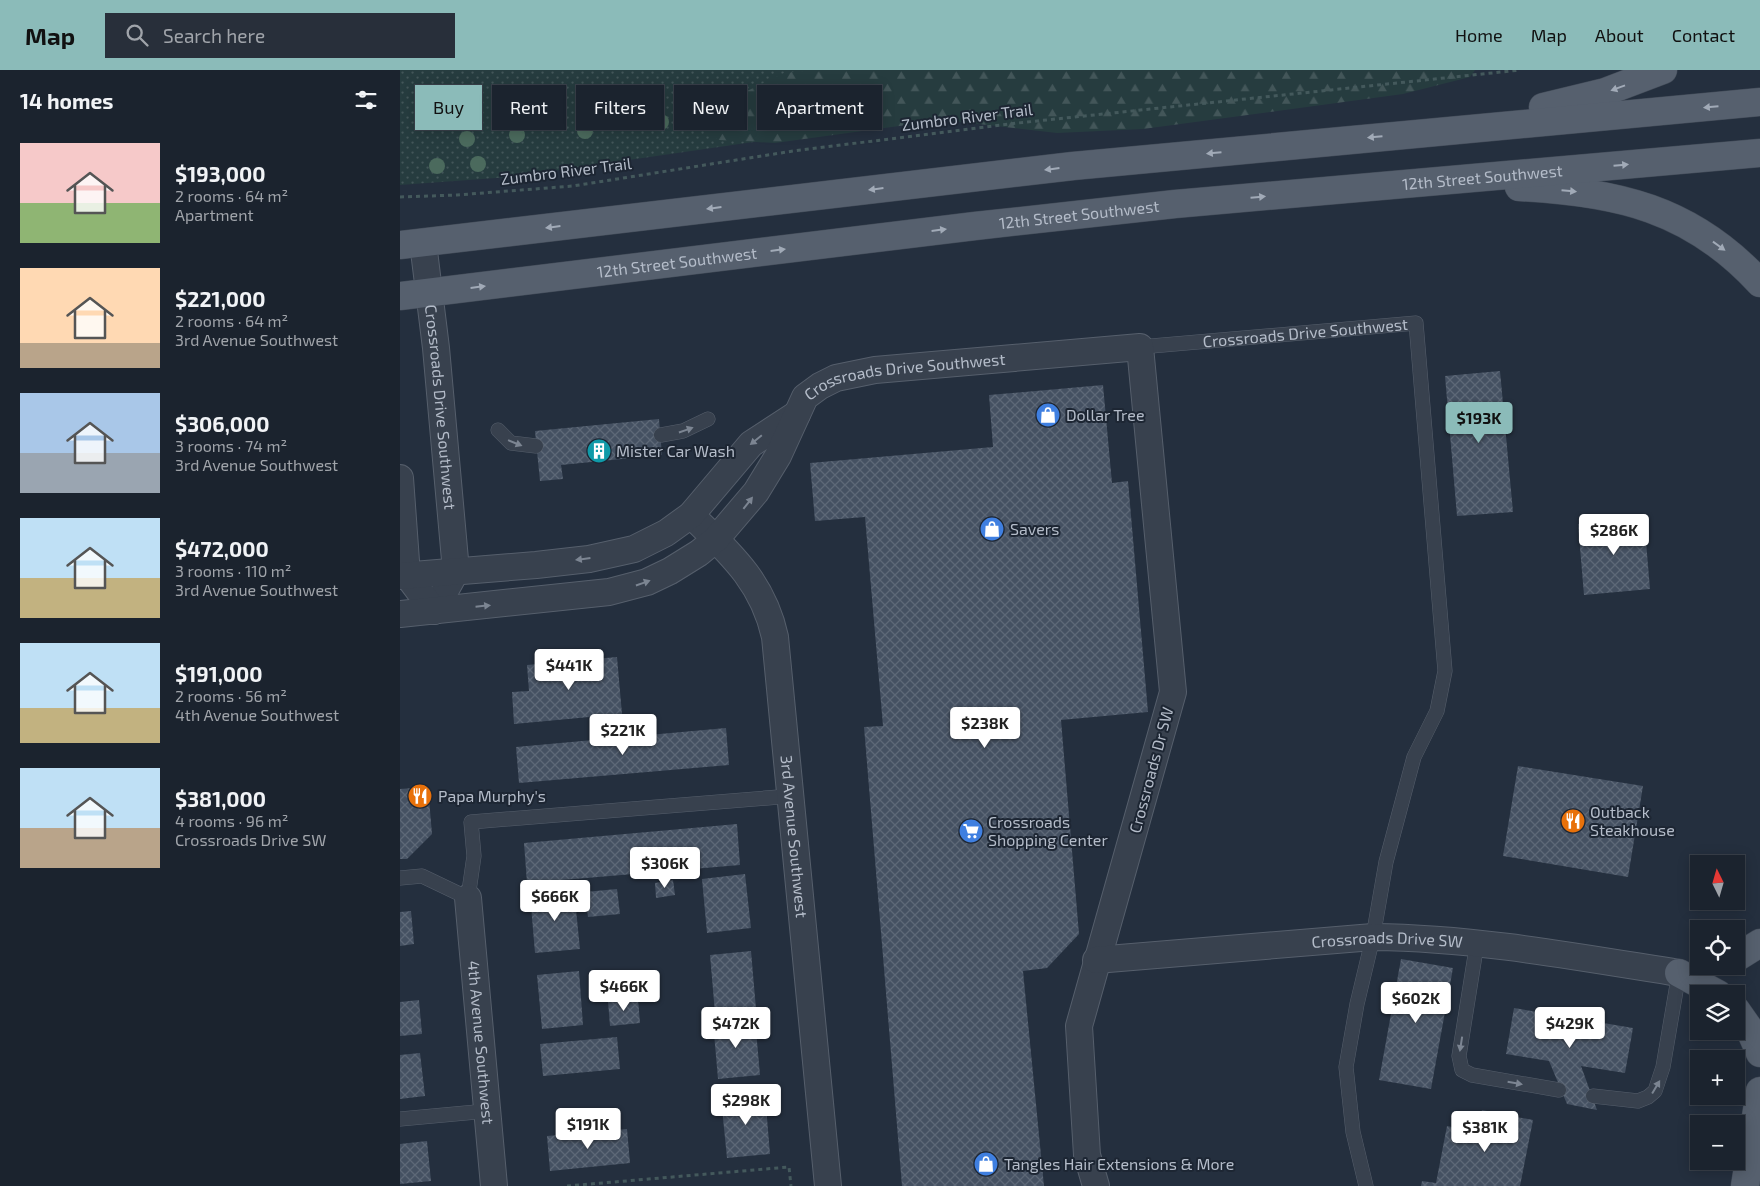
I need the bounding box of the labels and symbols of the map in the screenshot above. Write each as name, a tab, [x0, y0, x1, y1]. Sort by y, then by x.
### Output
one-way arrow	[1610, 85, 1625, 92]
street label: Zumbro River Trail	[900, 99, 1034, 134]
one-way arrow	[1703, 103, 1719, 111]
one-way arrow	[1367, 133, 1383, 141]
one-way arrow	[1205, 149, 1221, 157]
street label: Zumbro River Trail	[499, 153, 633, 188]
street label: 12th Street Southwest	[1401, 160, 1563, 193]
one-way arrow	[1613, 160, 1629, 168]
one-way arrow	[1044, 165, 1060, 173]
one-way arrow	[868, 185, 884, 193]
one-way arrow	[1561, 187, 1577, 195]
one-way arrow	[1250, 192, 1266, 200]
street label: 12th Street Southwest	[998, 196, 1160, 232]
one-way arrow	[706, 204, 722, 212]
one-way arrow	[545, 223, 561, 231]
one-way arrow	[932, 226, 948, 234]
one-way arrow	[1712, 241, 1726, 251]
street label: 12th Street Southwest	[596, 243, 758, 281]
one-way arrow	[770, 246, 786, 254]
one-way arrow	[470, 283, 486, 291]
street label: Crossroads Drive Southwest	[422, 303, 460, 510]
street label: Crossroads Drive Southwest	[1202, 314, 1409, 351]
street label: Crossroads Drive Southwest	[800, 349, 1006, 404]
shop icon: Dollar Tree	[1035, 402, 1061, 428]
pin: $193K	[1444, 402, 1514, 444]
place label: Dollar Tree	[1066, 405, 1144, 424]
one-way arrow	[678, 425, 693, 433]
one-way arrow	[750, 435, 763, 446]
building icon: Mister Car Wash	[586, 438, 612, 464]
one-way arrow	[508, 439, 523, 447]
place label: Mister Car Wash	[616, 441, 735, 460]
one-way arrow	[743, 497, 754, 510]
pin: $286K	[1579, 514, 1649, 556]
shop icon: Savers	[979, 516, 1005, 542]
place label: Savers	[1010, 519, 1059, 538]
one-way arrow	[574, 556, 590, 564]
one-way arrow	[636, 579, 651, 587]
one-way arrow	[475, 602, 491, 610]
pin: $441K	[534, 648, 604, 691]
street label: Crossroads Dr SW	[1125, 705, 1177, 835]
pin: $238K	[950, 706, 1020, 749]
pin: $221K	[588, 714, 658, 756]
street label: 3rd Avenue Southwest	[777, 754, 812, 919]
restaurant icon: Papa Murphy's	[407, 783, 433, 809]
place label: Papa Murphy's	[438, 786, 546, 805]
place label: Outback Steakhouse	[1590, 802, 1675, 839]
restaurant icon: Outback Steakhouse	[1560, 808, 1586, 834]
place label: Crossroads Shopping Center	[988, 812, 1108, 849]
supermarket icon: Crossroads Shopping Center	[958, 818, 984, 844]
pin: $306K	[630, 846, 700, 889]
north arrow	[1690, 855, 1745, 910]
pin: $666K	[520, 880, 590, 922]
street label: Crossroads Drive SW	[1311, 927, 1464, 951]
street label: 4th Avenue Southwest	[465, 960, 498, 1125]
pin: $466K	[589, 970, 659, 1012]
pin: $602K	[1381, 982, 1451, 1024]
pin: $472K	[701, 1006, 771, 1049]
pin: $429K	[1535, 1006, 1605, 1049]
one-way arrow	[1457, 1036, 1465, 1052]
one-way arrow	[1508, 1079, 1524, 1087]
one-way arrow	[1651, 1080, 1660, 1094]
pin: $298K	[711, 1084, 781, 1126]
pin: $191K	[553, 1108, 623, 1150]
pin: $381K	[1450, 1110, 1520, 1153]
shop icon: Tangles Hair Extensions & More	[973, 1151, 999, 1177]
place label: Tangles Hair Extensions & More	[1004, 1154, 1234, 1173]

